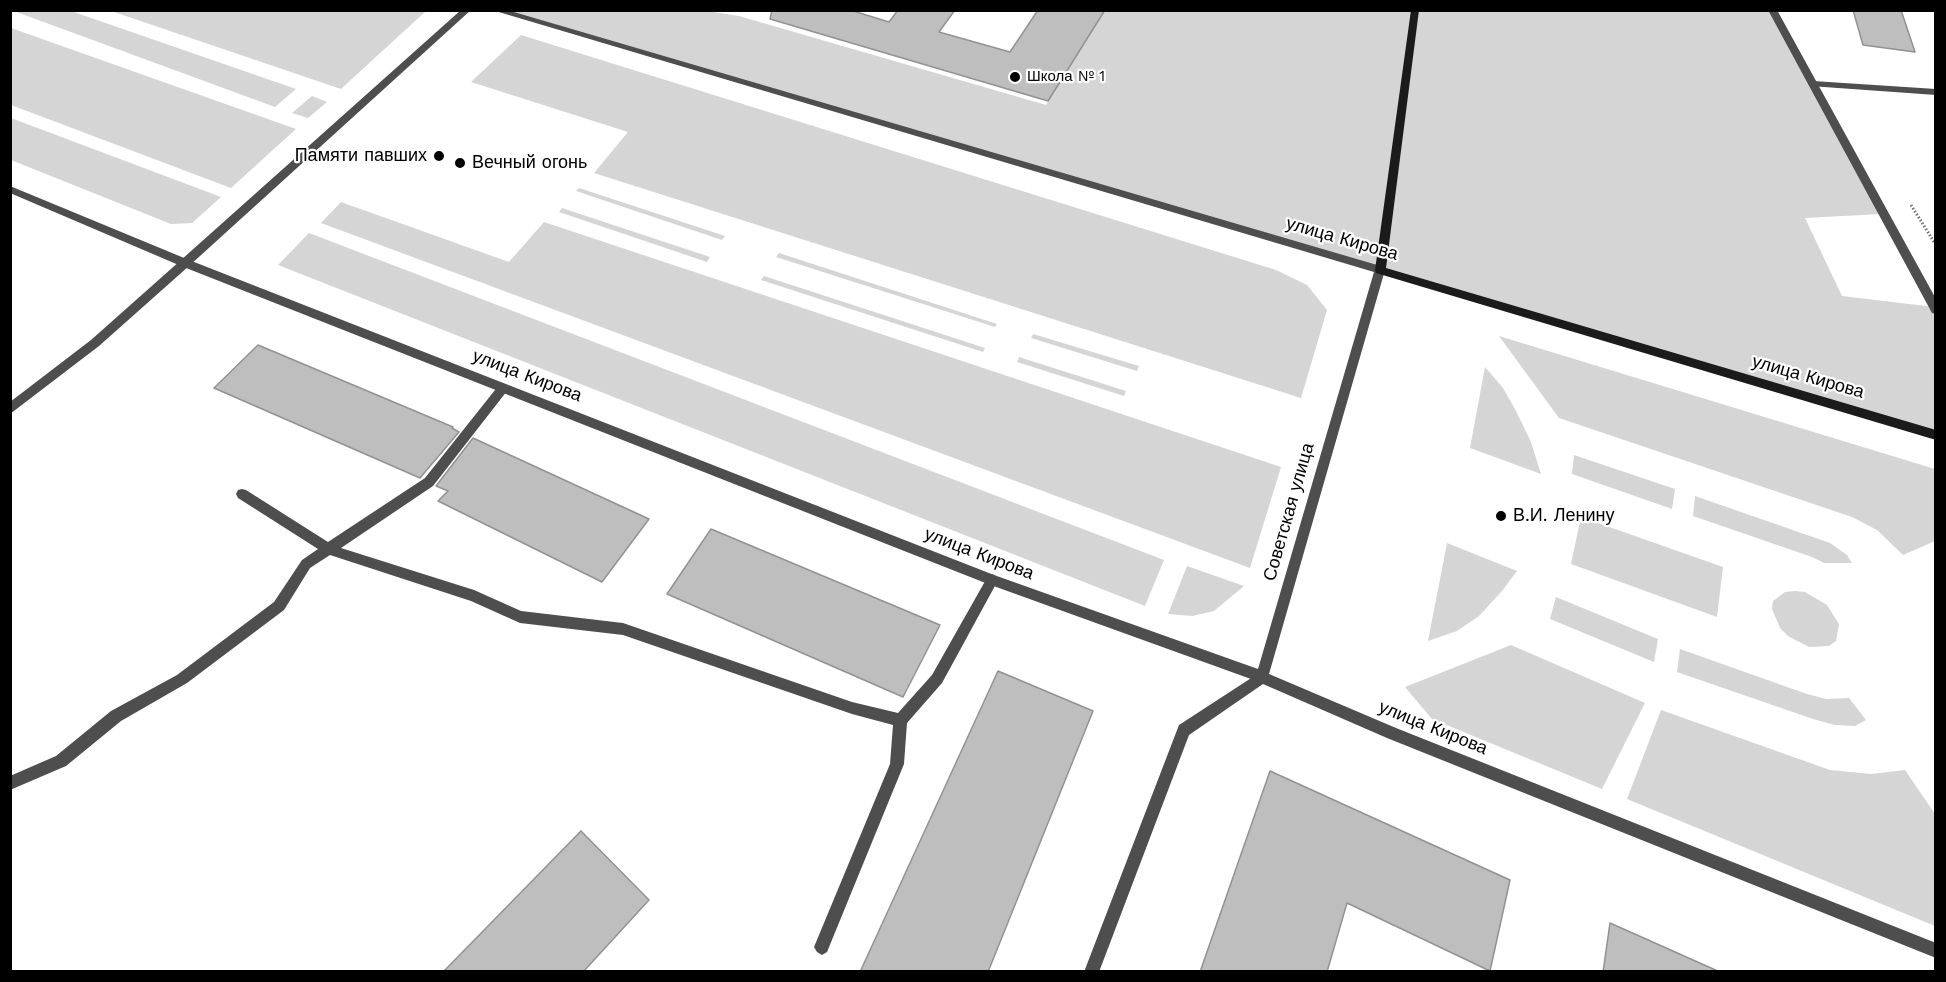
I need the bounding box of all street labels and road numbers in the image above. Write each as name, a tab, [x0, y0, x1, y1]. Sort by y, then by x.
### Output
street label: улица Кирова	[1283, 213, 1401, 265]
street label: улица Кирова	[469, 345, 585, 407]
street label: улица Кирова	[1749, 351, 1867, 403]
street label: Советская улица	[1259, 441, 1319, 583]
street label: улица Кирова	[921, 523, 1037, 585]
street label: улица Кирова	[1375, 696, 1491, 760]

